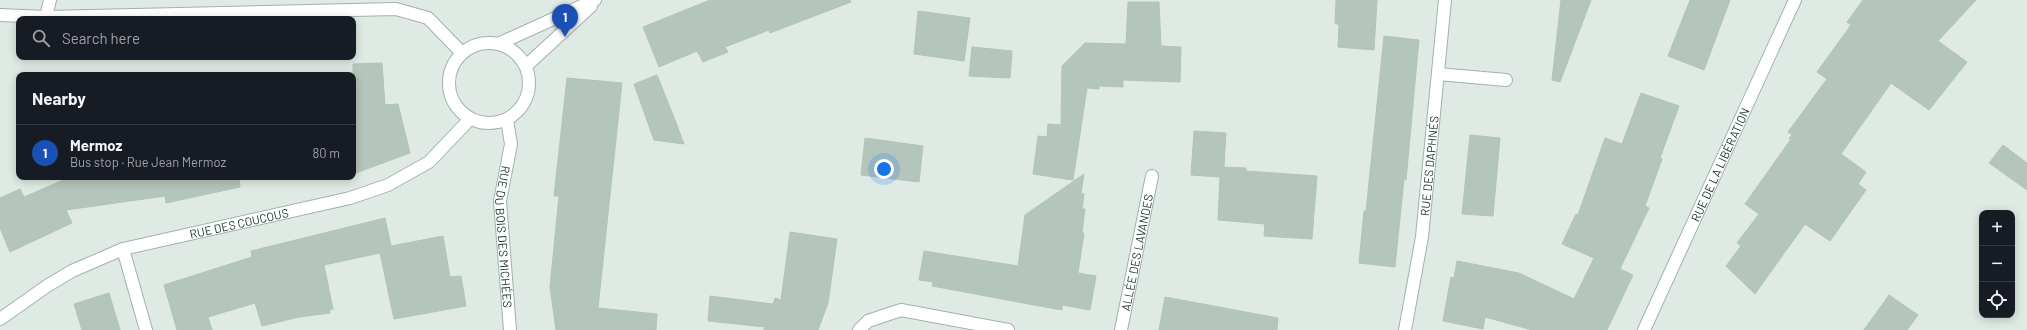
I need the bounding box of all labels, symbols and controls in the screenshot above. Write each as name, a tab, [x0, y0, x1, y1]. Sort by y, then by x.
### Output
pin: 1	[552, 4, 578, 37]
search box	[16, 16, 356, 60]
icon: search	[30, 27, 52, 49]
text: Search here	[62, 29, 140, 47]
text: Nearby	[32, 88, 86, 108]
street label: RUE DE LA LIBÉRATION	[1688, 105, 1752, 224]
street label: RUE DES DAPHNÉS	[1417, 115, 1441, 217]
text: Mermoz	[70, 136, 122, 154]
text: 1	[43, 145, 47, 161]
text: 80 m	[313, 145, 340, 161]
text: Bus stop · Rue Jean Mermoz	[70, 154, 226, 170]
your location	[874, 159, 894, 179]
street label: RUE DU BOIS DES MICHÉES	[493, 165, 515, 308]
street label: ALLÉE DES LAVANDES	[1118, 193, 1155, 312]
street label: RUE DES COUCOUS	[188, 205, 290, 241]
map controls	[1979, 210, 2015, 318]
button: +	[1979, 210, 2015, 246]
button: −	[1979, 246, 2015, 282]
button: locate	[1979, 282, 2015, 318]

